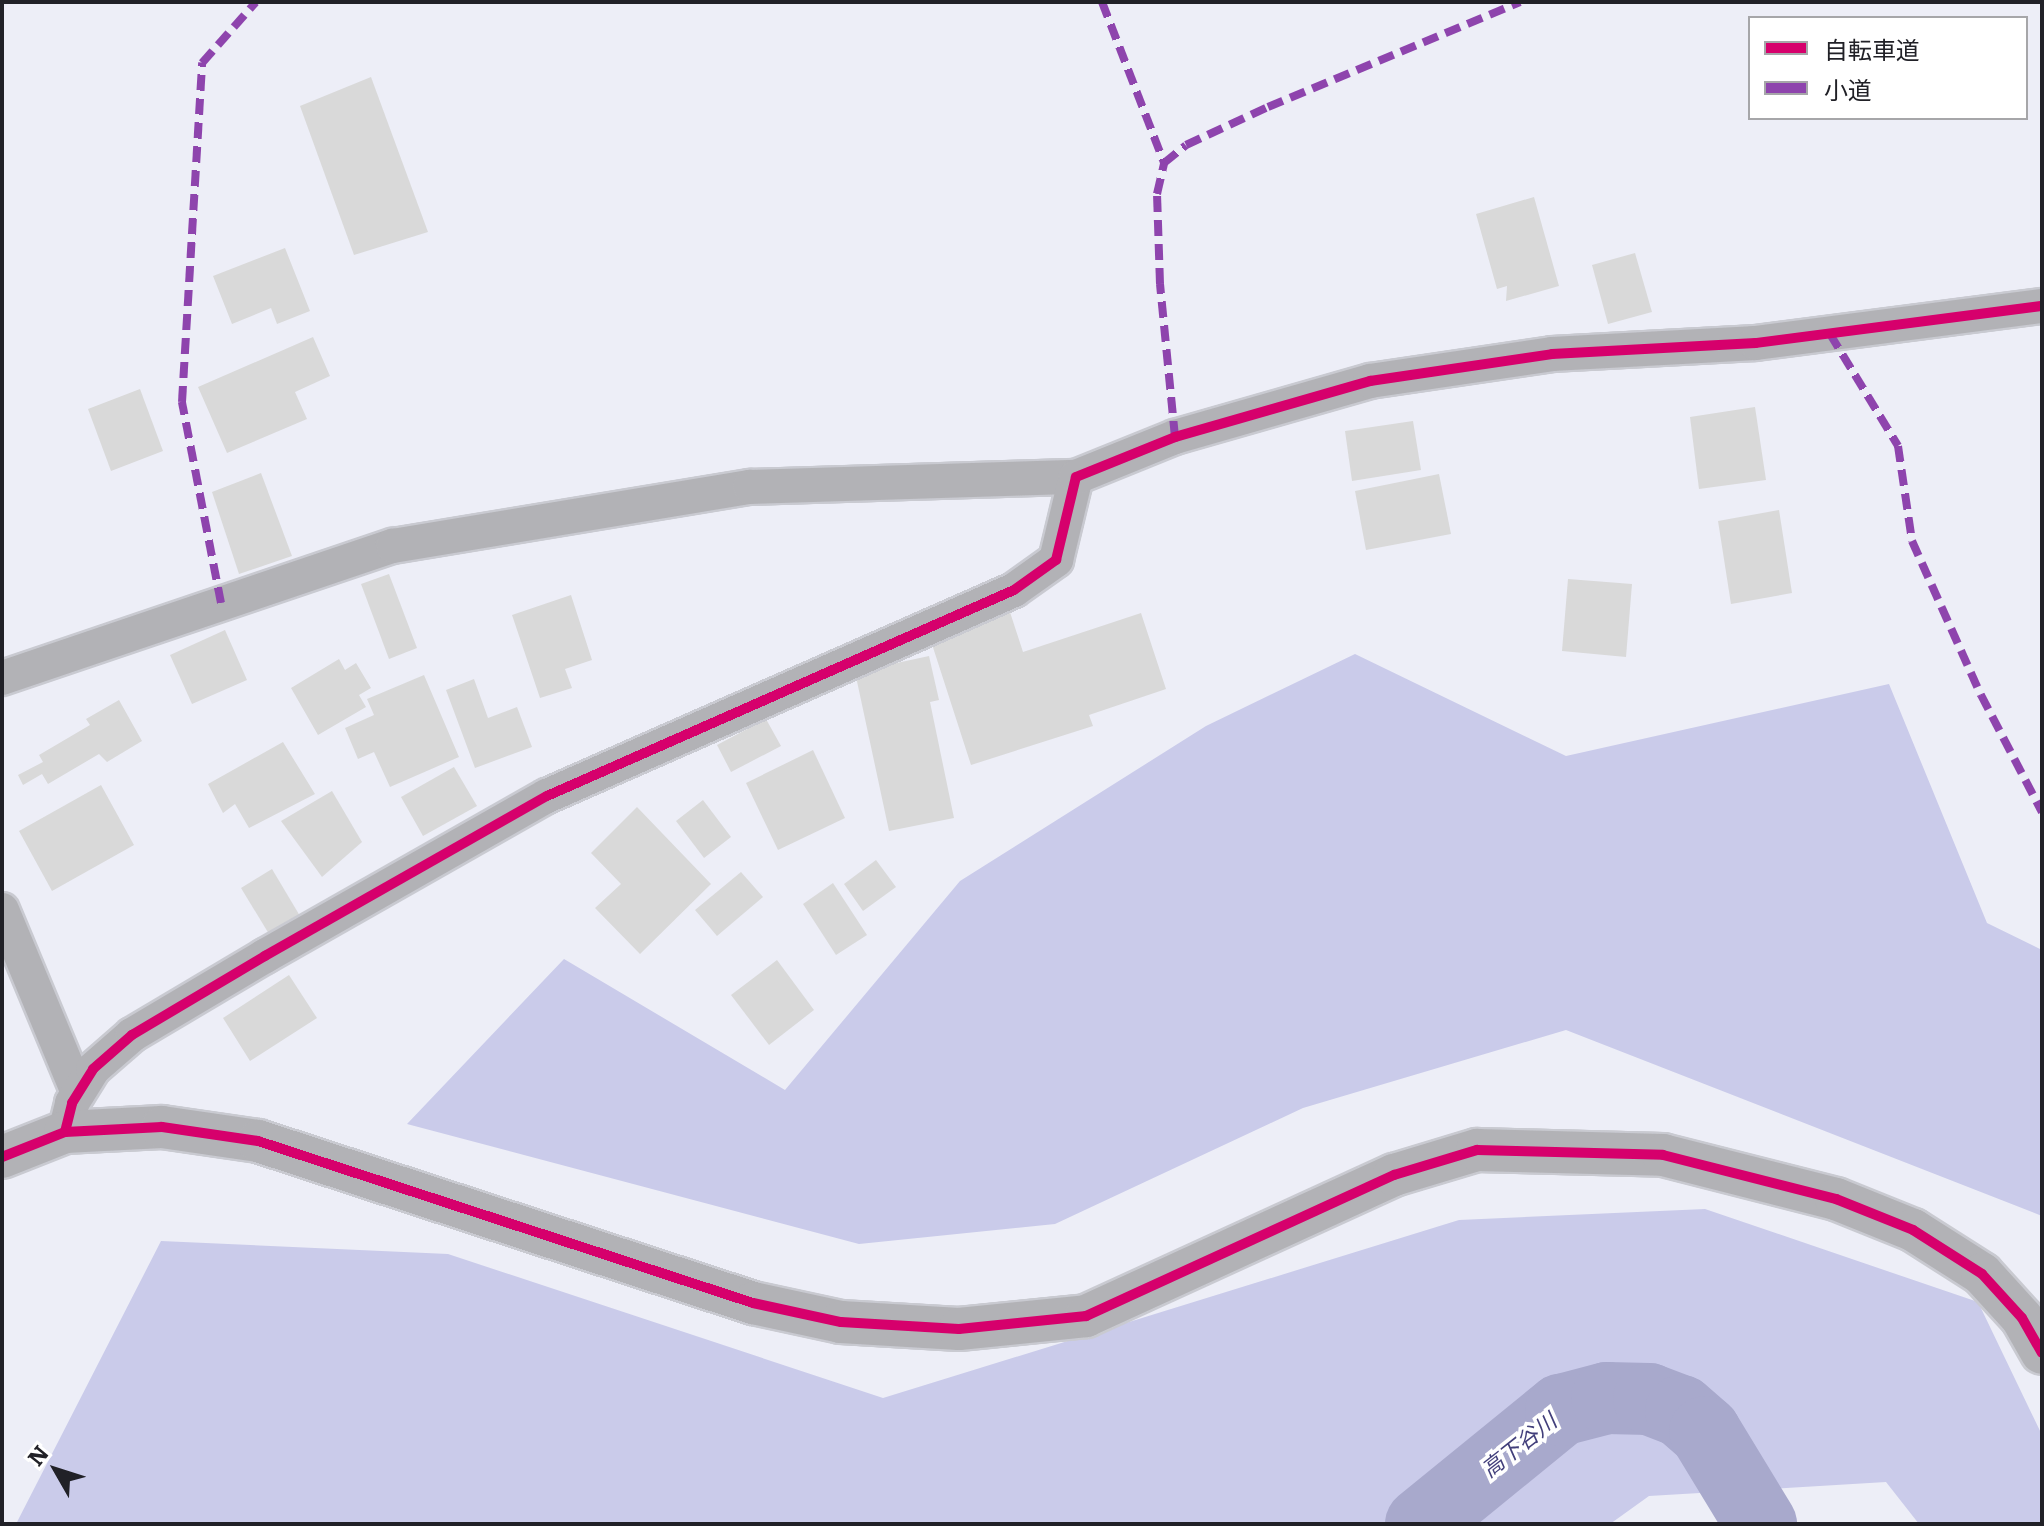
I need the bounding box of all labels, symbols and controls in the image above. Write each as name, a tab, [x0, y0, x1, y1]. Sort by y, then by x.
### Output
legend	[1748, 16, 2028, 120]
text: 自転車道	[1824, 31, 1920, 66]
text: 小道	[1824, 71, 1872, 106]
water label: 高下谷川	[1475, 1407, 1561, 1481]
north arrow	[16, 1430, 96, 1510]
text: N	[18, 1437, 56, 1472]

